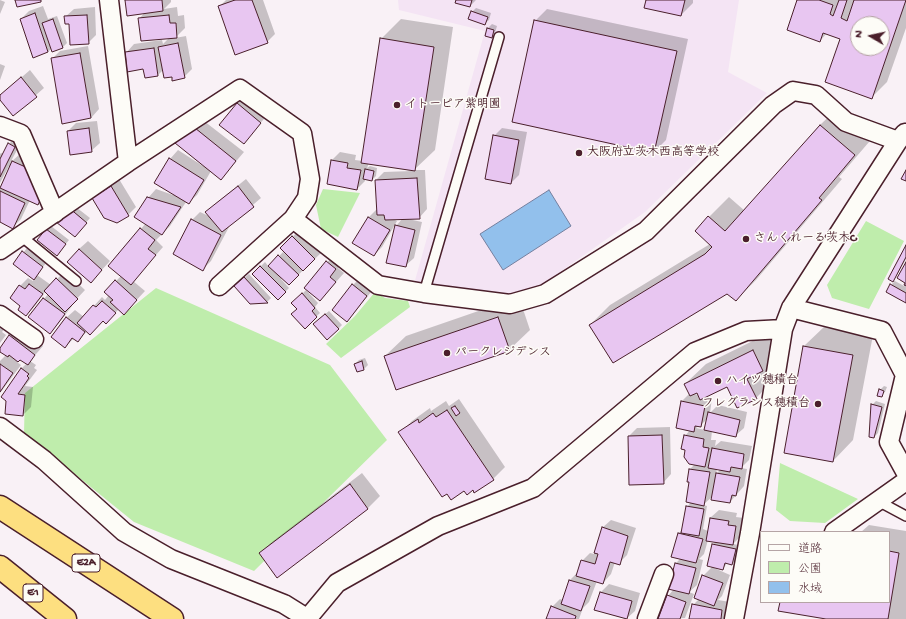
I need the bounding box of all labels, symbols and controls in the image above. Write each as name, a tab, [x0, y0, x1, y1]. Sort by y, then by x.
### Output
north arrow	[850, 16, 890, 56]
text: N	[853, 30, 866, 39]
place label: イトーピア紫明園	[405, 98, 501, 112]
marker: イトーピア紫明園	[392, 100, 402, 110]
place label: 大阪府立茨木西高等学校	[587, 146, 719, 160]
marker: 大阪府立茨木西高等学校	[574, 148, 584, 158]
place label: さんくれーる茨木C	[754, 232, 857, 246]
marker: さんくれーる茨木C	[741, 234, 751, 244]
place label: パークレジデンス	[455, 346, 551, 360]
marker: パークレジデンス	[442, 348, 452, 358]
place label: ハイツ穂積台	[726, 374, 798, 388]
marker: ハイツ穂積台	[713, 376, 723, 386]
place label: フレグランス穂積台	[702, 397, 810, 411]
marker: フレグランス穂積台	[813, 399, 823, 409]
legend	[760, 531, 890, 603]
text: 道路	[798, 543, 822, 557]
road number: E2A	[72, 554, 100, 572]
text: 公園	[798, 563, 822, 577]
text: 水域	[798, 583, 822, 597]
road number: E1	[23, 584, 43, 602]

